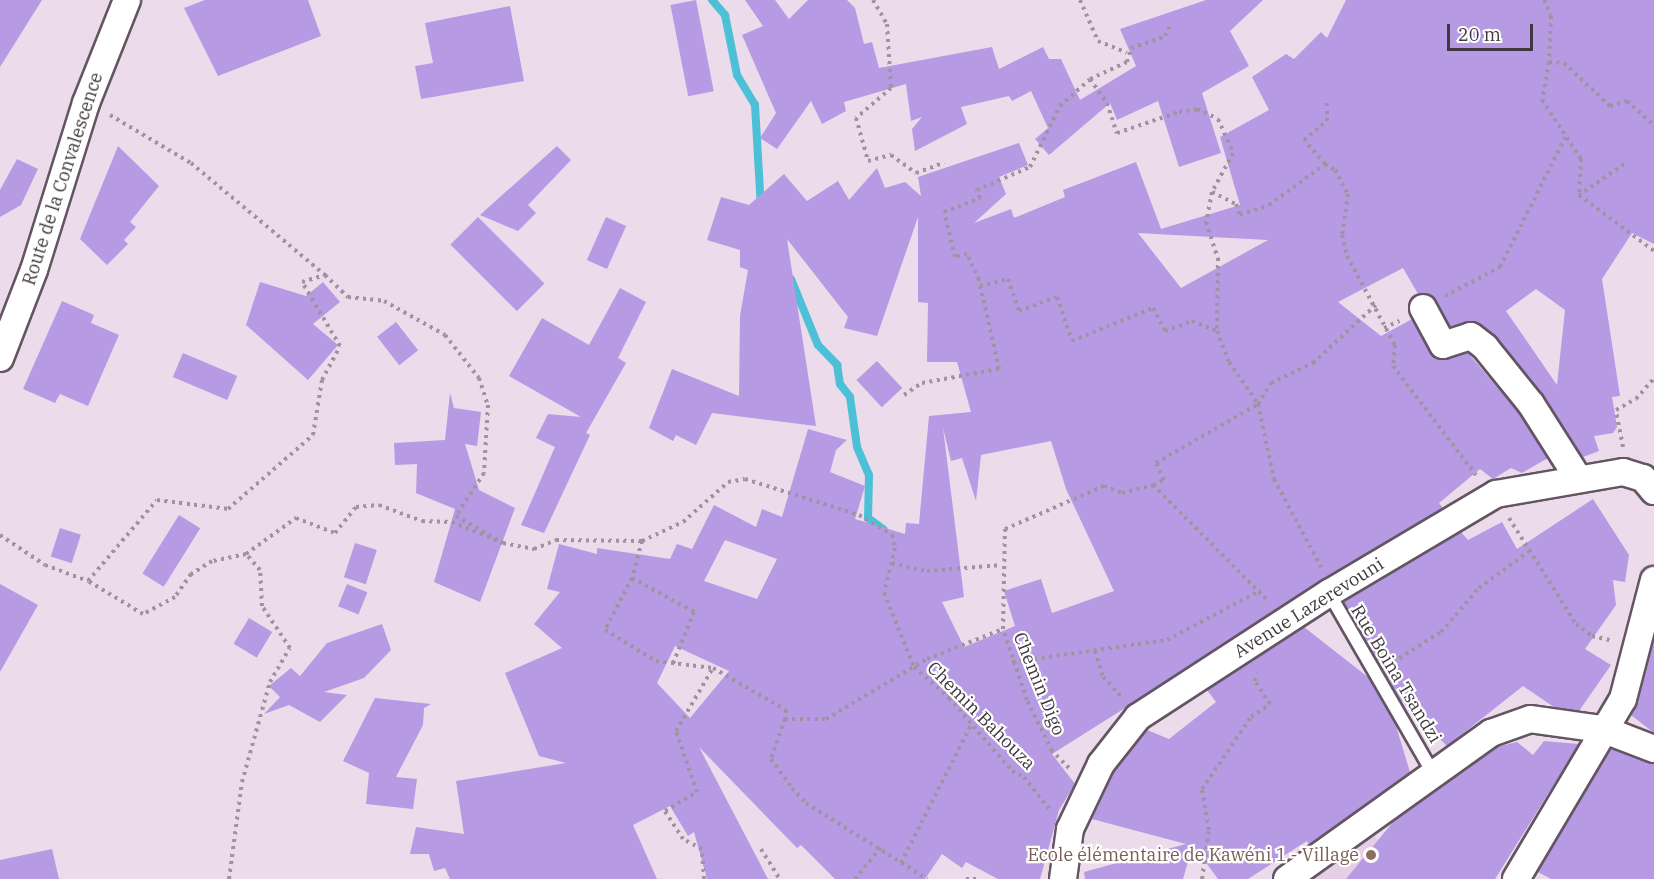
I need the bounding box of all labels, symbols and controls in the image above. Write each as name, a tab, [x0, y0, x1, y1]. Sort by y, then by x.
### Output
scale bar	[1450, 12, 1536, 50]
text: 20 m	[1458, 23, 1501, 46]
street label: Route de la Convalescence	[18, 70, 108, 288]
street label: Avenue Lazerevouni	[1230, 553, 1388, 663]
street label: Rue Boina Tsandzi	[1346, 601, 1446, 747]
street label: Chemin Digo	[1009, 629, 1069, 739]
street label: Chemin Bahouza	[922, 657, 1040, 775]
place label: Ecole élémentaire de Kawéni 1 - Village	[1027, 844, 1359, 866]
marker: Ecole élémentaire de Kawéni 1 - Village	[1364, 848, 1378, 862]

